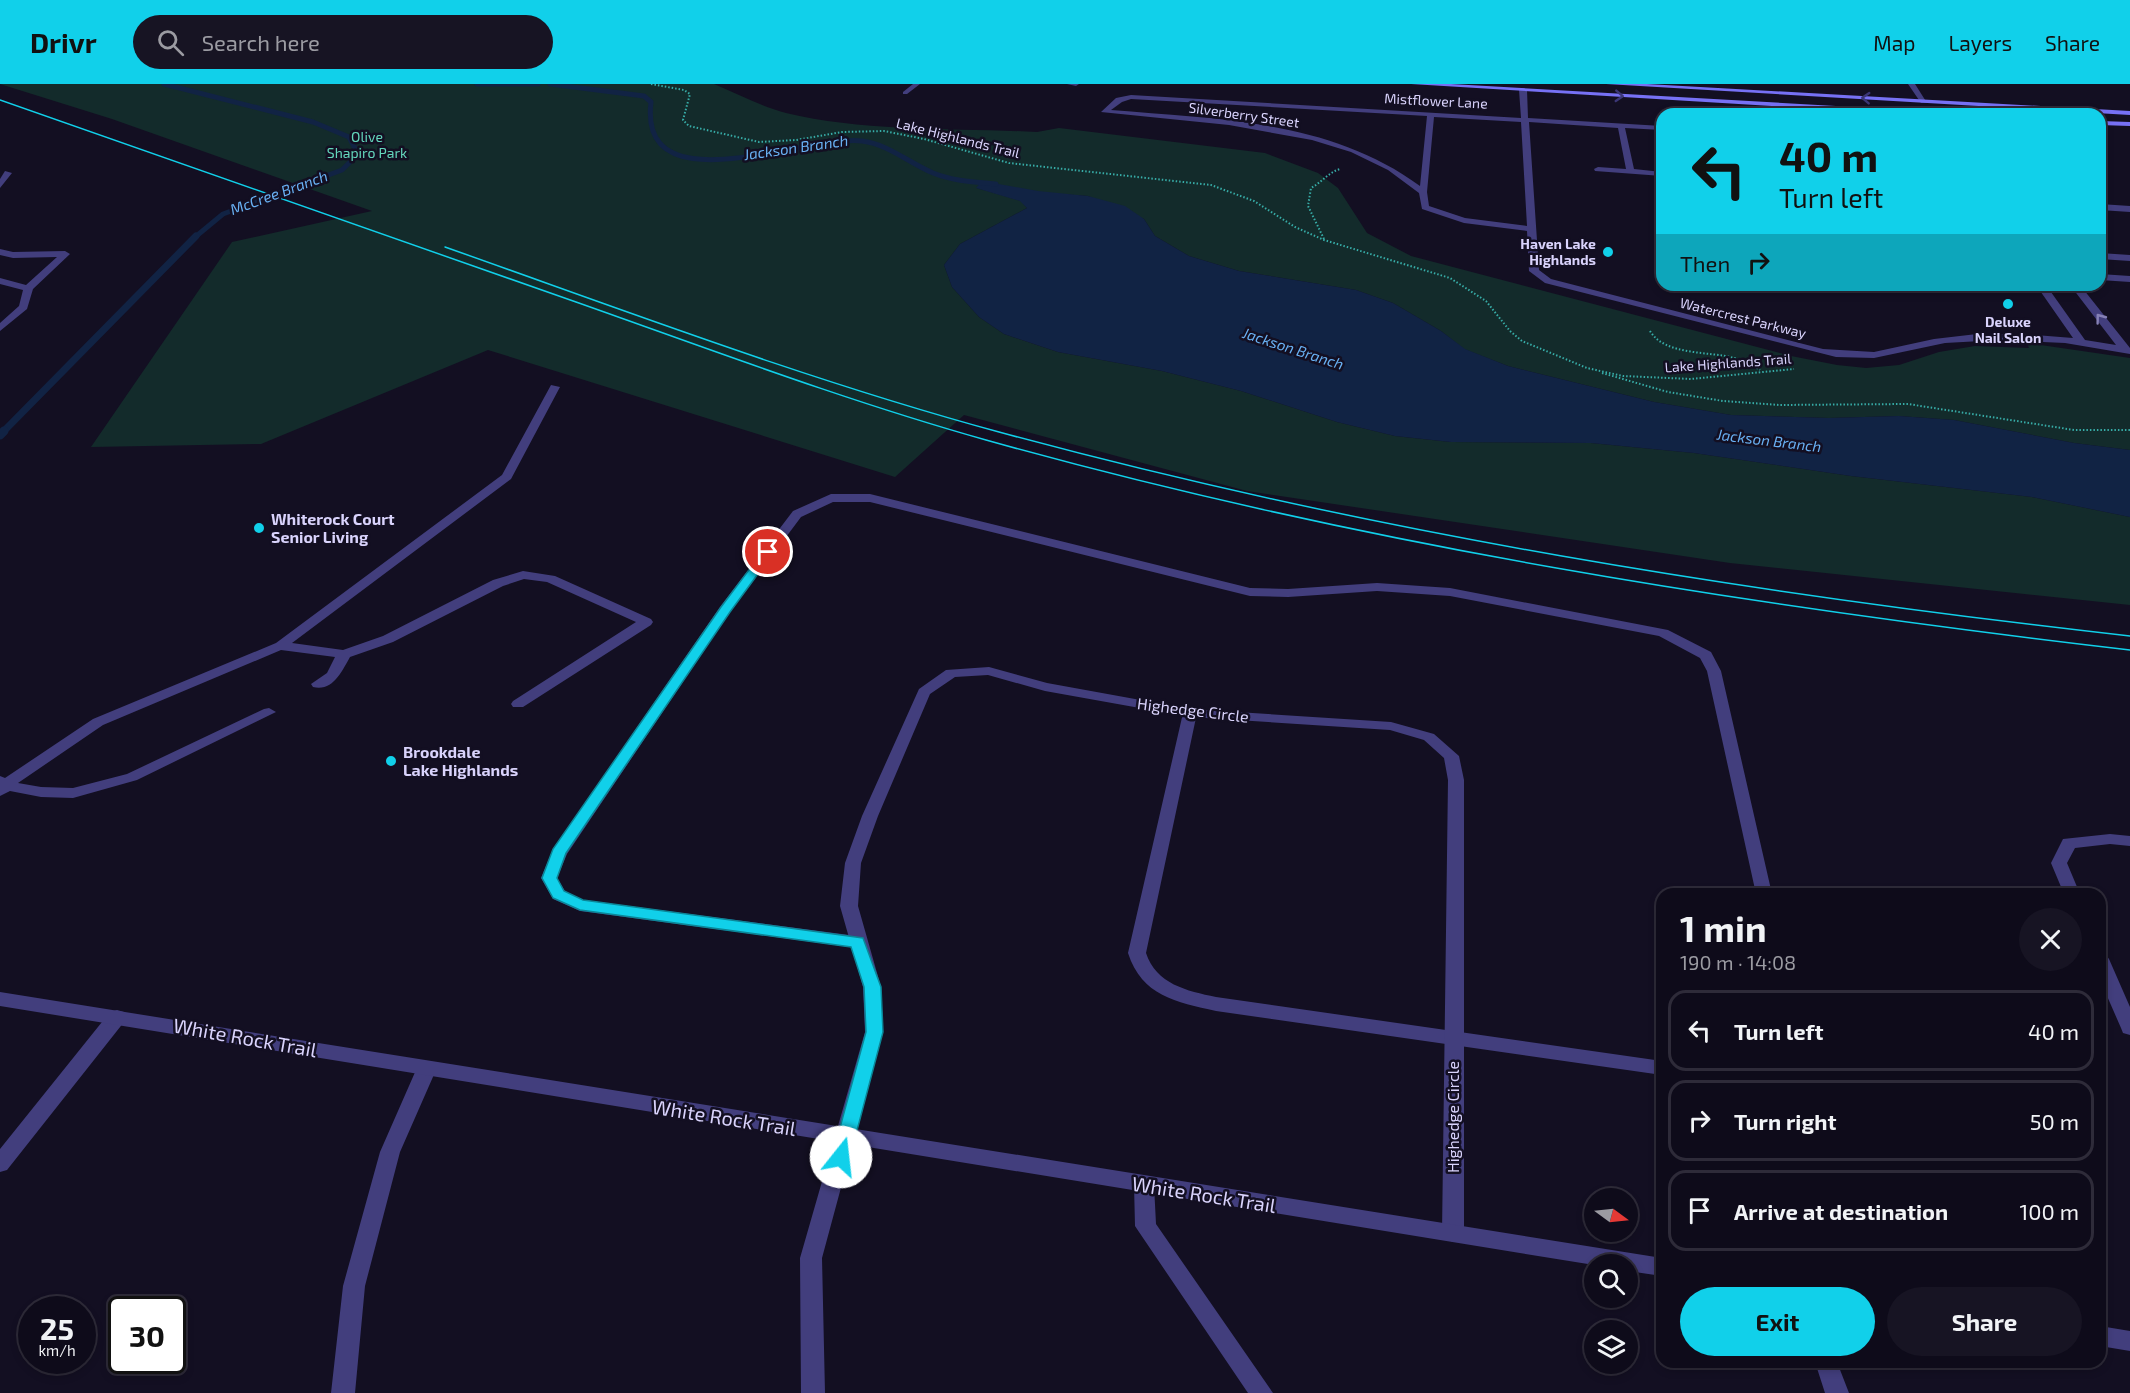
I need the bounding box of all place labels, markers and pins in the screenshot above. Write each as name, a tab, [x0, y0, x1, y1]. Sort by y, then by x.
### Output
place label: Haven Lake Highlands	[1520, 235, 1596, 268]
marker: Haven Lake Highlands	[1601, 245, 1615, 259]
marker: Deluxe Nail Salon	[2001, 297, 2015, 311]
place label: Deluxe Nail Salon	[1975, 313, 2041, 346]
place label: Whiterock Court Senior Living	[271, 509, 395, 546]
marker: Whiterock Court Senior Living	[252, 521, 266, 535]
pin	[742, 526, 793, 577]
place label: Brookdale Lake Highlands	[403, 742, 518, 779]
marker: Brookdale Lake Highlands	[384, 754, 398, 768]

